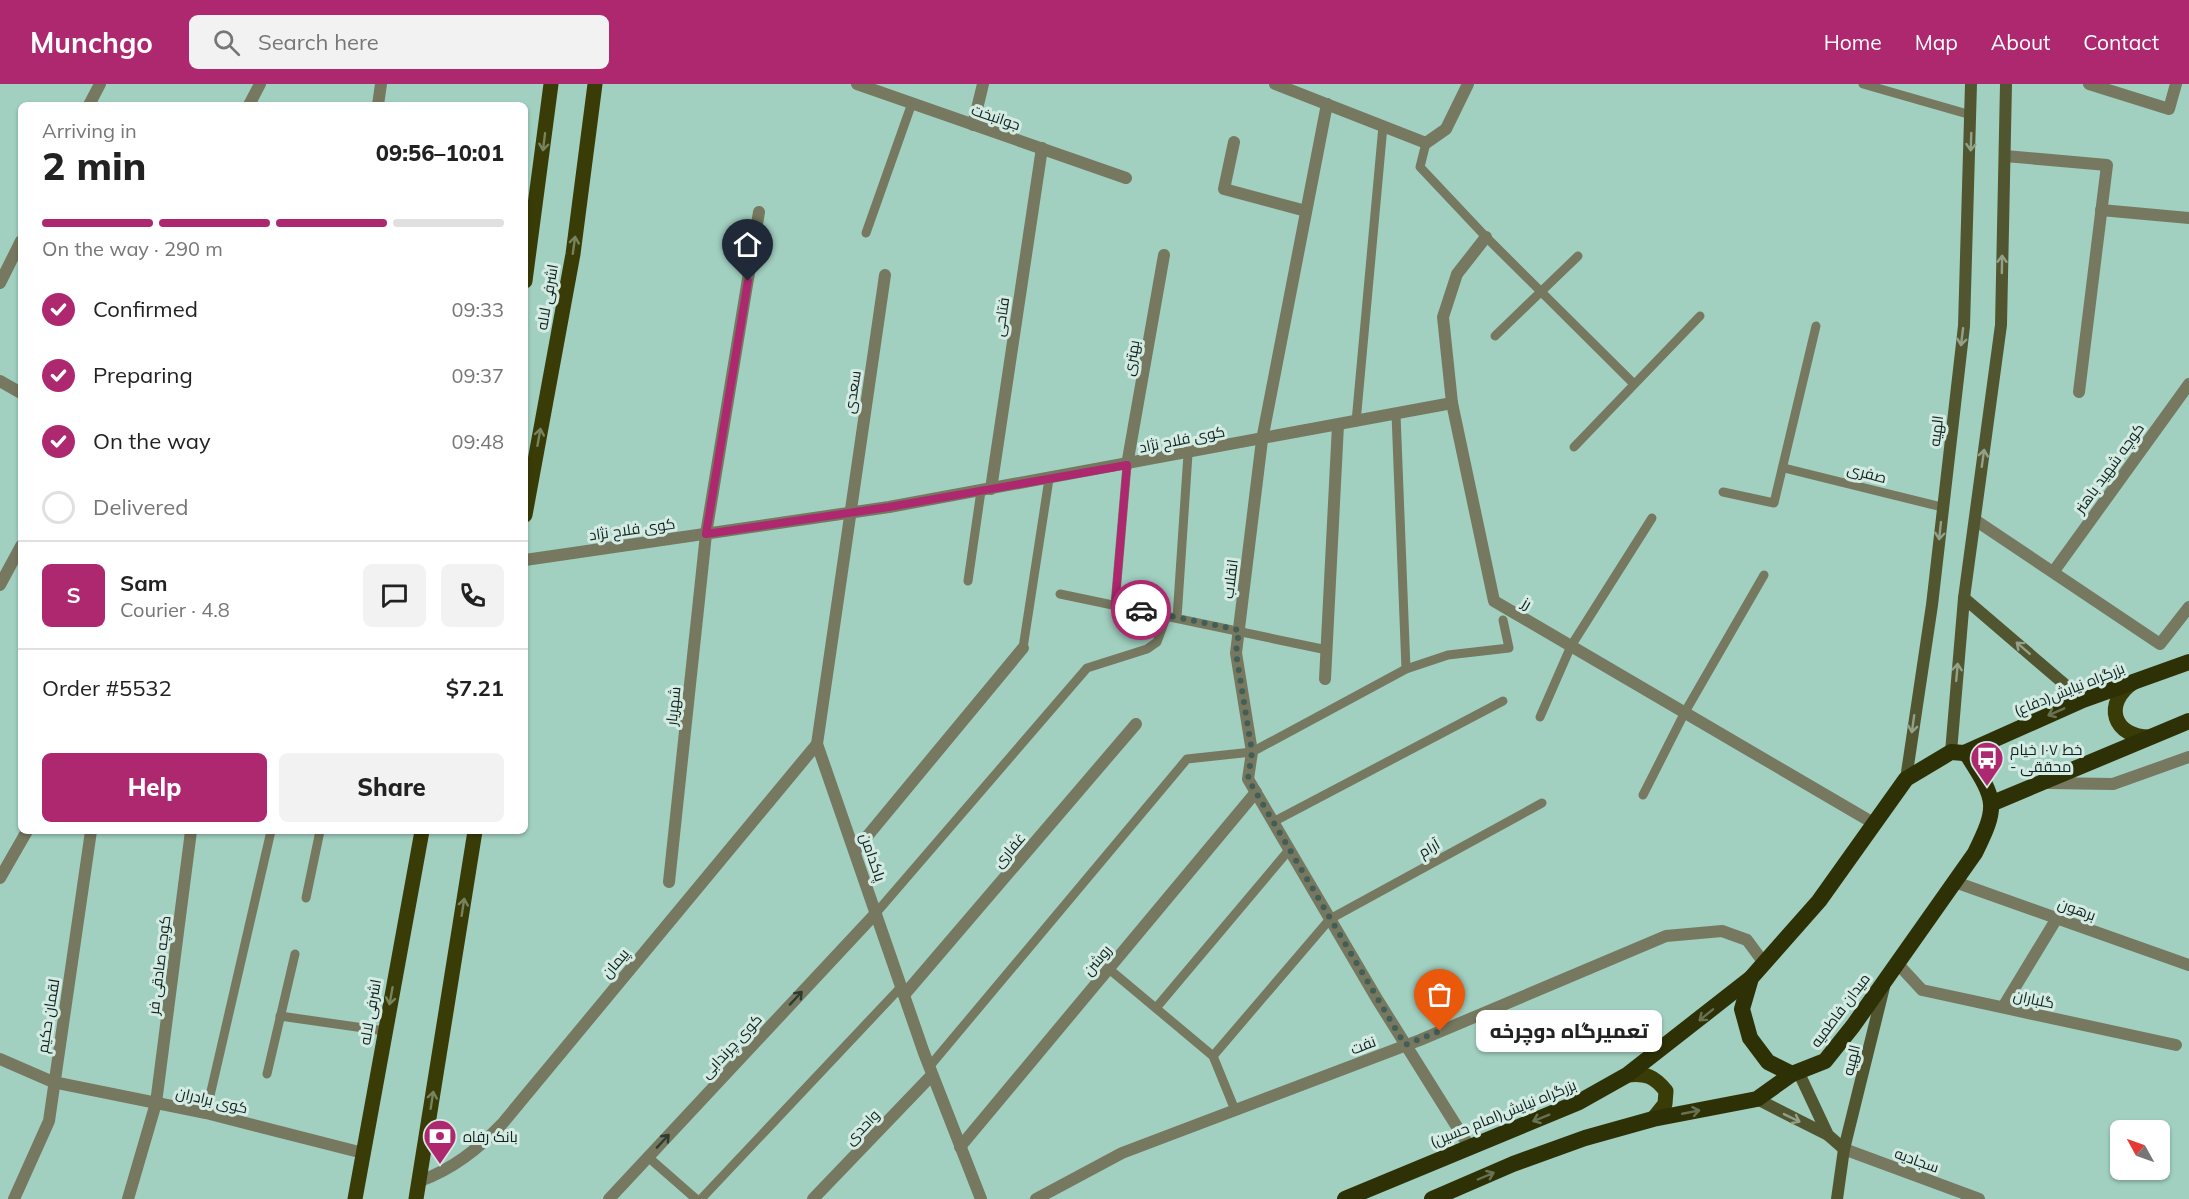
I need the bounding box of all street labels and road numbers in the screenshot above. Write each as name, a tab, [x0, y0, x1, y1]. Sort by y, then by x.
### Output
street label: جوانبخت	[969, 100, 1023, 134]
street label: اشرفی لاله	[532, 263, 563, 332]
street label: فتاحی	[989, 296, 1014, 338]
street label: بهتری	[1118, 338, 1144, 378]
street label: سعدی	[839, 369, 866, 415]
street label: الهیه	[1925, 414, 1948, 448]
street label: کوچه شهید باهنر	[2069, 419, 2149, 518]
street label: کوی فلاح نژاد	[1137, 421, 1227, 459]
street label: صفری	[1845, 459, 1889, 488]
street label: کوی فلاح نژاد	[588, 514, 677, 546]
street label: انقلاب	[1218, 558, 1242, 600]
street label: رز	[1518, 592, 1535, 613]
street label: بزرگراه نیایش(دفاع)	[2011, 658, 2128, 722]
street label: شهریار	[661, 686, 685, 728]
street label: غفاری	[989, 829, 1030, 872]
street label: پاکدامن	[855, 830, 890, 884]
street label: آرام	[1415, 835, 1443, 862]
street label: برهون	[2055, 893, 2099, 926]
street label: کوچه صادقی فر	[143, 914, 176, 1017]
street label: روشن	[1079, 941, 1116, 980]
street label: پیمان	[597, 944, 634, 982]
street label: میدان فاطمیه	[1806, 969, 1875, 1051]
street label: لقمان حکیم	[33, 978, 64, 1055]
street label: اشرفی لاله	[355, 978, 386, 1047]
street label: گلباران	[2011, 985, 2056, 1014]
street label: کوی چرندابی	[696, 1010, 766, 1083]
street label: نفت	[1348, 1031, 1378, 1059]
street label: الهیه	[1838, 1043, 1865, 1078]
street label: بزرگراه نیایش(امام حسین)	[1427, 1075, 1579, 1152]
street label: کوی برادران	[174, 1083, 250, 1118]
street label: واحدی	[841, 1105, 884, 1149]
street label: سجادیه	[1892, 1143, 1942, 1177]

